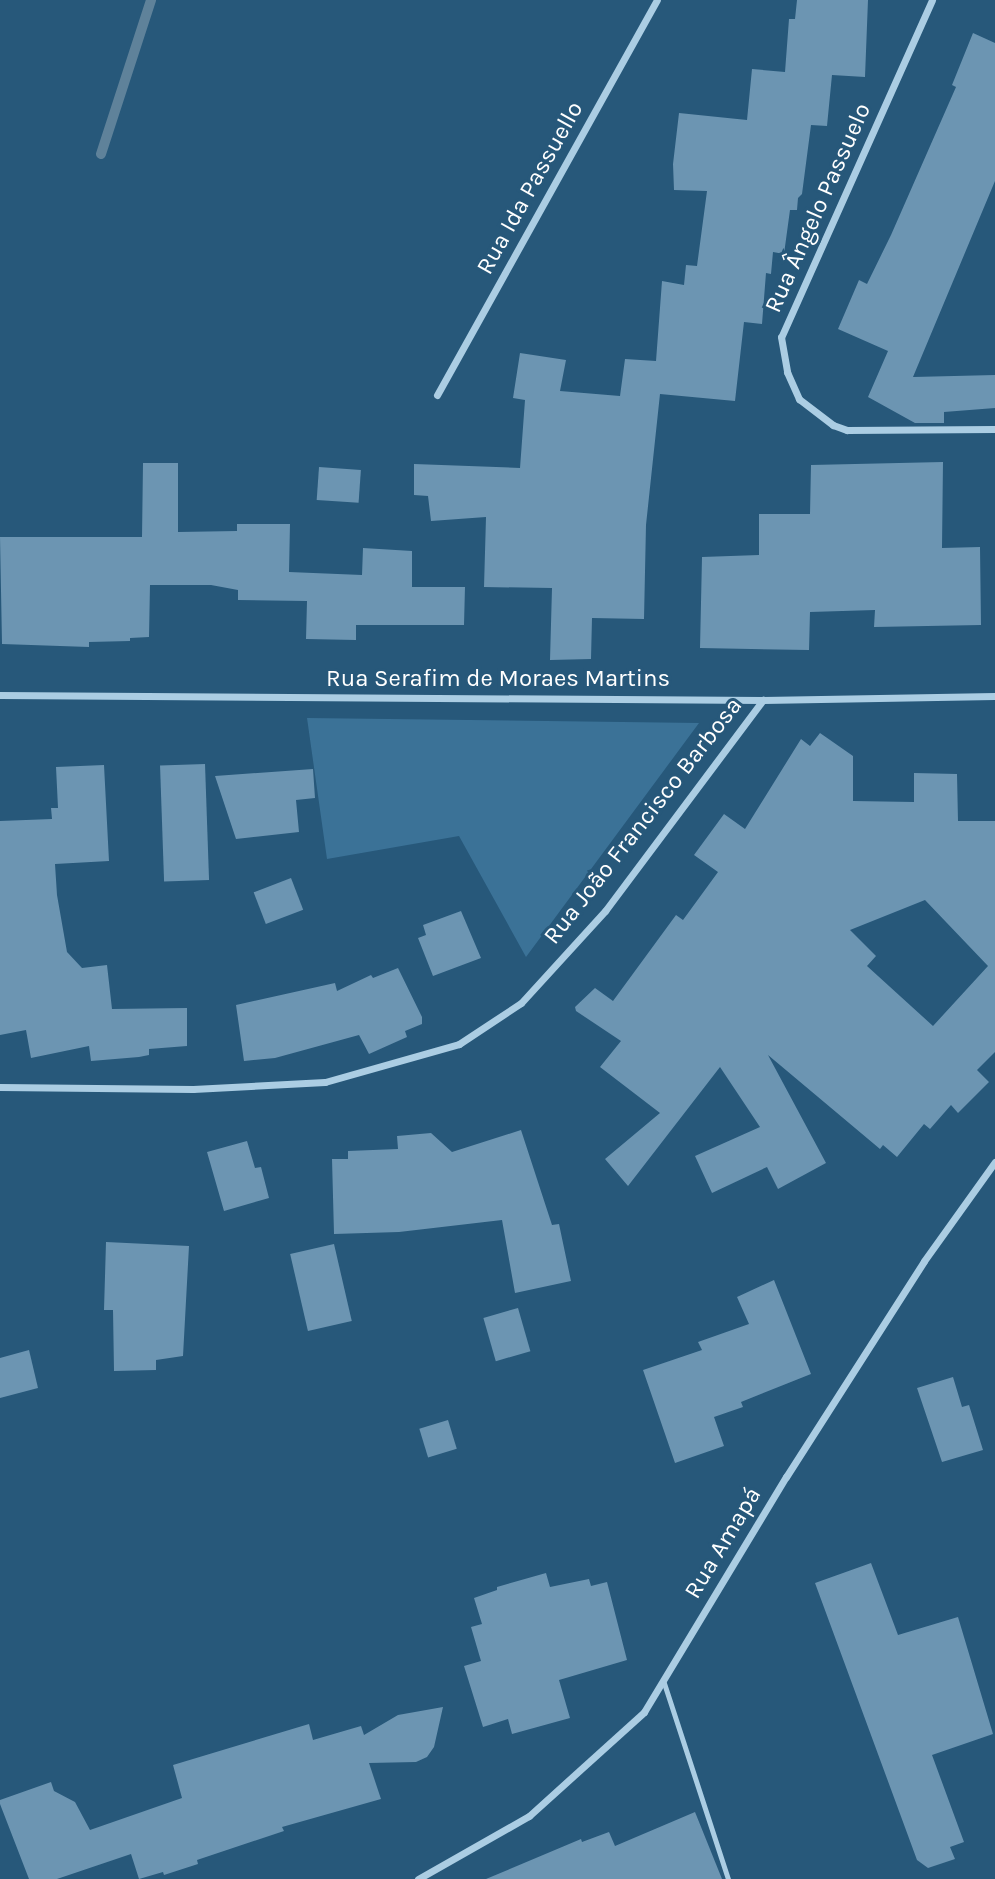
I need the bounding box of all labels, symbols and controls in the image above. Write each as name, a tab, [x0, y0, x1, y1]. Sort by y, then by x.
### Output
street label: Rua Ida Passuello	[471, 97, 589, 279]
street label: Rua Ângelo Passuelo	[759, 99, 877, 317]
street label: Rua Serafim de Moraes Martins	[326, 665, 670, 693]
street label: Rua João Francisco Barbosa	[538, 692, 748, 950]
street label: Rua Amapá	[679, 1482, 767, 1604]

